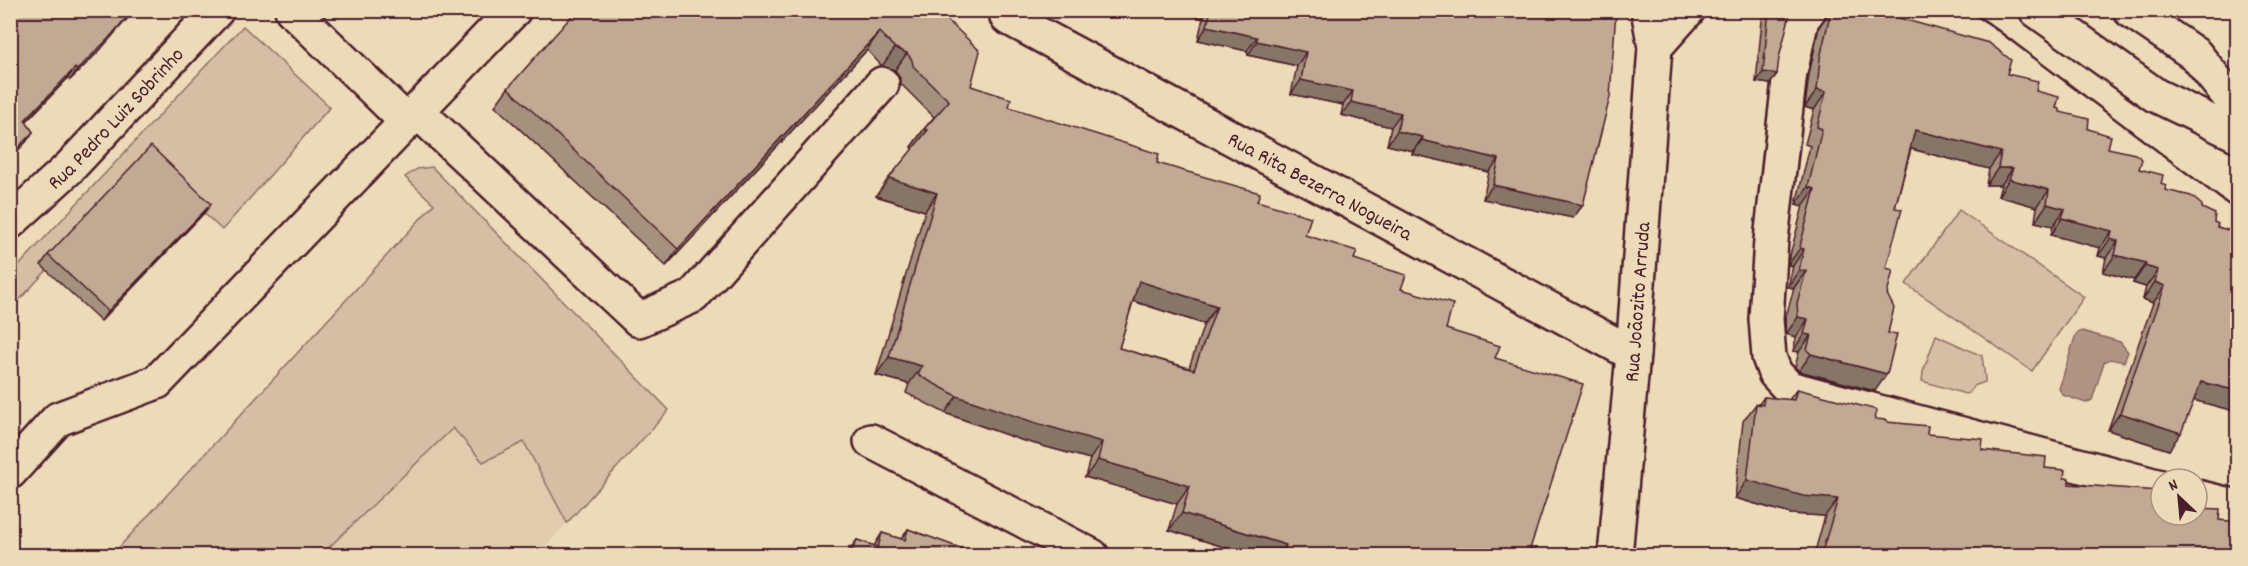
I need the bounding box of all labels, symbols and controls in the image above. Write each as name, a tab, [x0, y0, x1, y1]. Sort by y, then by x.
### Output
street label: Rua Pedro Luiz Sobrinho	[42, 42, 193, 198]
street label: Rua Rita Bezerra Nogueira	[1221, 126, 1418, 251]
street label: Rua Joãozito Arruda	[1619, 220, 1660, 383]
north arrow	[2149, 467, 2209, 527]
text: N	[2165, 474, 2182, 498]

